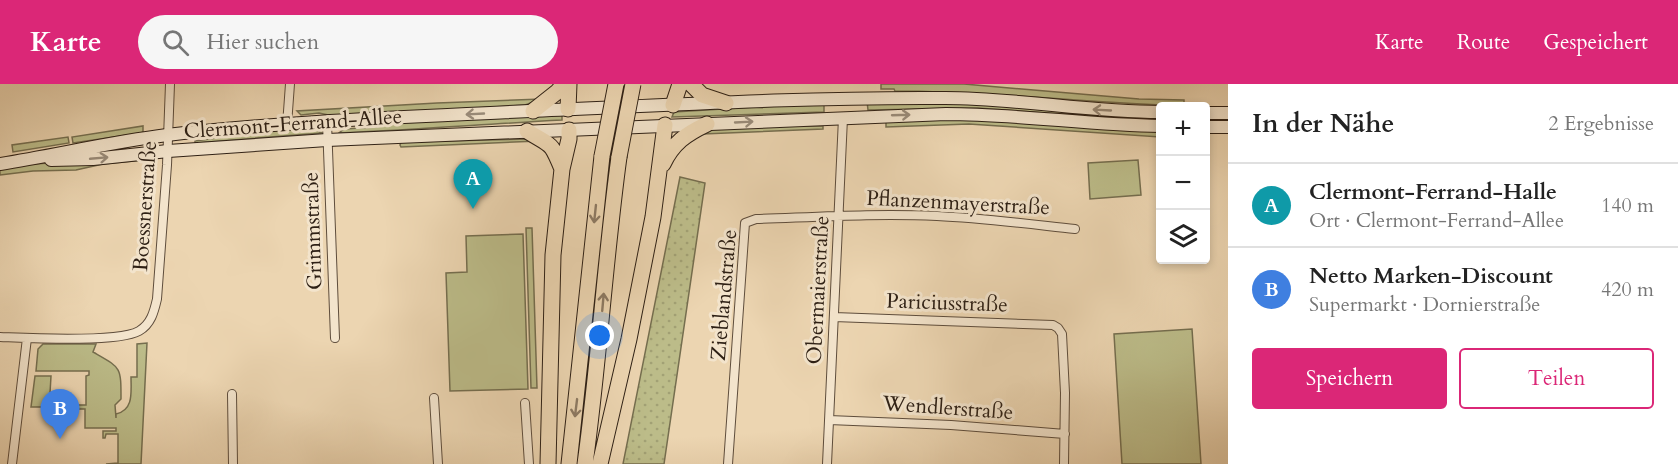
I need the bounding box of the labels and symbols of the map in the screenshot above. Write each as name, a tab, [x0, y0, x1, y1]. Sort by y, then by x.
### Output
street label: Clermont-Ferrand-Allee	[183, 102, 403, 146]
one-way arrow	[1093, 104, 1113, 115]
one-way arrow	[465, 108, 485, 119]
one-way arrow	[891, 110, 911, 121]
one-way arrow	[734, 117, 754, 128]
street label: Boessnerstraße	[126, 140, 164, 272]
one-way arrow	[89, 153, 109, 164]
pin: A	[454, 160, 492, 209]
street label: Grimmstraße	[296, 171, 330, 291]
street label: Pflanzenmayerstraße	[865, 184, 1051, 222]
one-way arrow	[590, 204, 601, 223]
street label: Obermaierstraße	[800, 215, 836, 365]
street label: Zieblandstraße	[704, 228, 744, 362]
street label: Pariciusstraße	[886, 286, 1008, 320]
one-way arrow	[598, 292, 609, 312]
your location	[585, 321, 614, 350]
street label: Wendlerstraße	[881, 389, 1014, 427]
pin: B	[40, 390, 80, 439]
one-way arrow	[570, 398, 581, 417]

